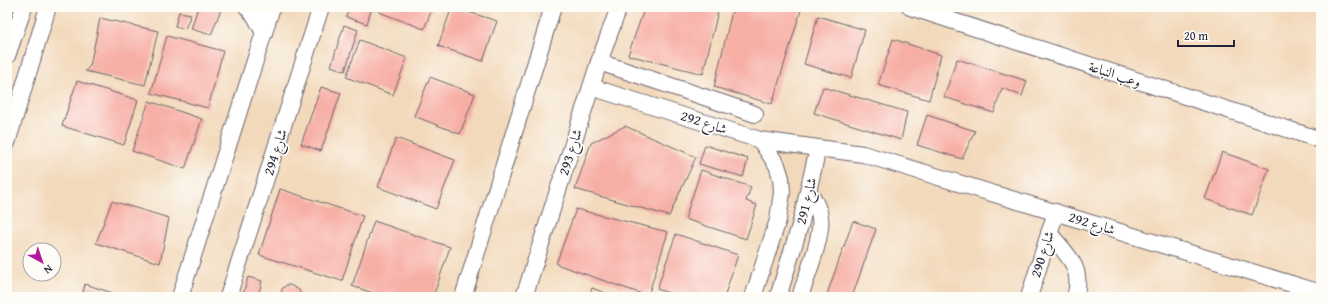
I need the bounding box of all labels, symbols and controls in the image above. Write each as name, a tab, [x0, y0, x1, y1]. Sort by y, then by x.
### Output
scale bar	[1178, 22, 1234, 48]
text: 20 m	[1184, 27, 1208, 44]
street label: وعب النباعة	[1086, 56, 1144, 92]
street label: شارع 292	[678, 105, 730, 141]
street label: شارع 294	[258, 126, 294, 178]
street label: شارع 293	[553, 126, 589, 178]
street label: شارع 291	[791, 175, 823, 227]
street label: شارع 292	[1066, 206, 1118, 241]
street label: شارع 290	[1025, 228, 1061, 280]
north arrow	[22, 242, 62, 282]
text: N	[40, 261, 56, 279]

